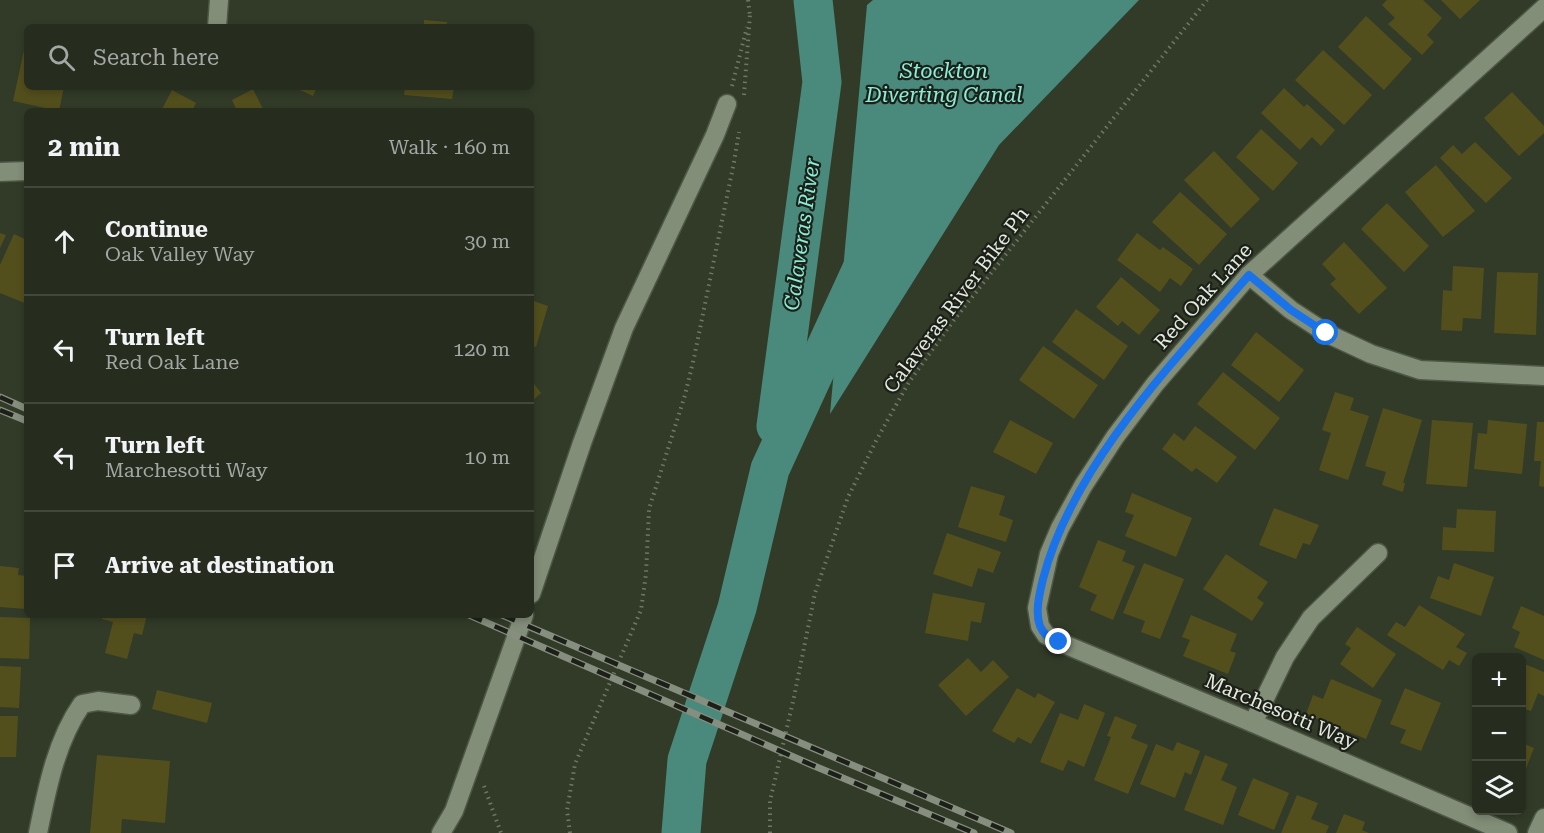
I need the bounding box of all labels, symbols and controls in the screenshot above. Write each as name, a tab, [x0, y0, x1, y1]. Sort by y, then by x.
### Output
search box	[24, 24, 534, 90]
icon: search	[45, 41, 78, 74]
text: Search here	[93, 45, 219, 70]
water label: Stockton Diverting Canal	[864, 59, 1023, 107]
text: 2 min	[48, 132, 120, 162]
text: Walk · 160 m	[389, 135, 510, 159]
water label: Calaveras River	[779, 156, 825, 312]
street label: Calaveras River Bike Ph	[878, 202, 1034, 398]
text: Continue	[105, 217, 208, 242]
icon: ahead	[48, 225, 81, 258]
text: 30 m	[464, 229, 510, 253]
street label: Red Oak Lane	[1149, 238, 1257, 354]
text: Oak Valley Way	[105, 242, 255, 266]
route start	[1312, 319, 1338, 345]
text: Turn left	[105, 325, 205, 350]
icon: left	[48, 333, 81, 366]
text: 120 m	[453, 337, 510, 361]
text: Red Oak Lane	[105, 350, 239, 374]
text: Turn left	[105, 433, 205, 458]
icon: left	[48, 441, 81, 474]
text: 10 m	[464, 445, 510, 469]
text: Marchesotti Way	[105, 458, 268, 482]
icon: arrive	[48, 549, 81, 582]
text: Arrive at destination	[105, 553, 334, 578]
route end	[1045, 628, 1071, 654]
map controls	[1472, 653, 1526, 815]
button: +	[1472, 653, 1526, 707]
street label: Marchesotti Way	[1201, 668, 1361, 754]
button: −	[1472, 707, 1526, 761]
button: layers	[1472, 761, 1526, 815]

